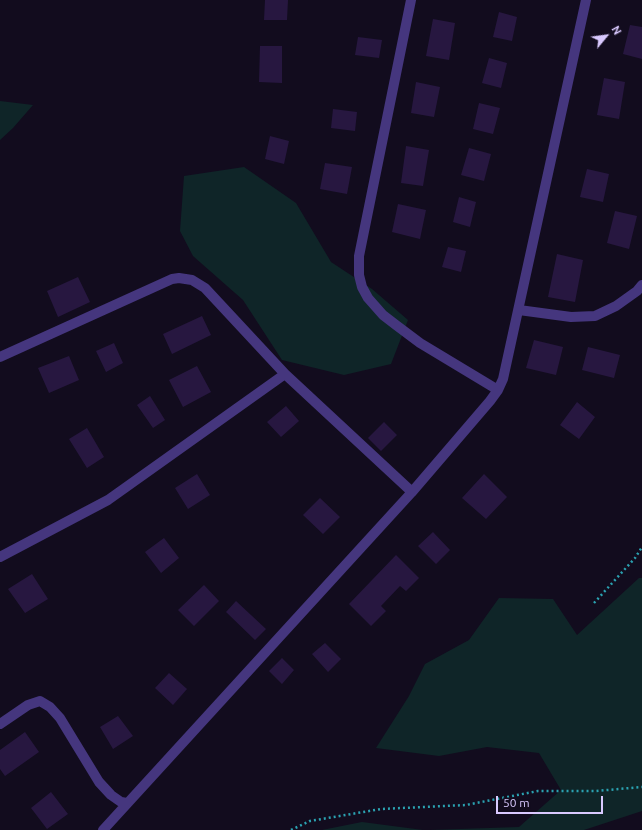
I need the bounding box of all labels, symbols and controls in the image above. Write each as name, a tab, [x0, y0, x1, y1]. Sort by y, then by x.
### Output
north arrow	[586, 16, 626, 56]
text: N	[609, 24, 624, 37]
scale bar	[498, 788, 605, 814]
text: 50 m	[503, 796, 530, 809]

